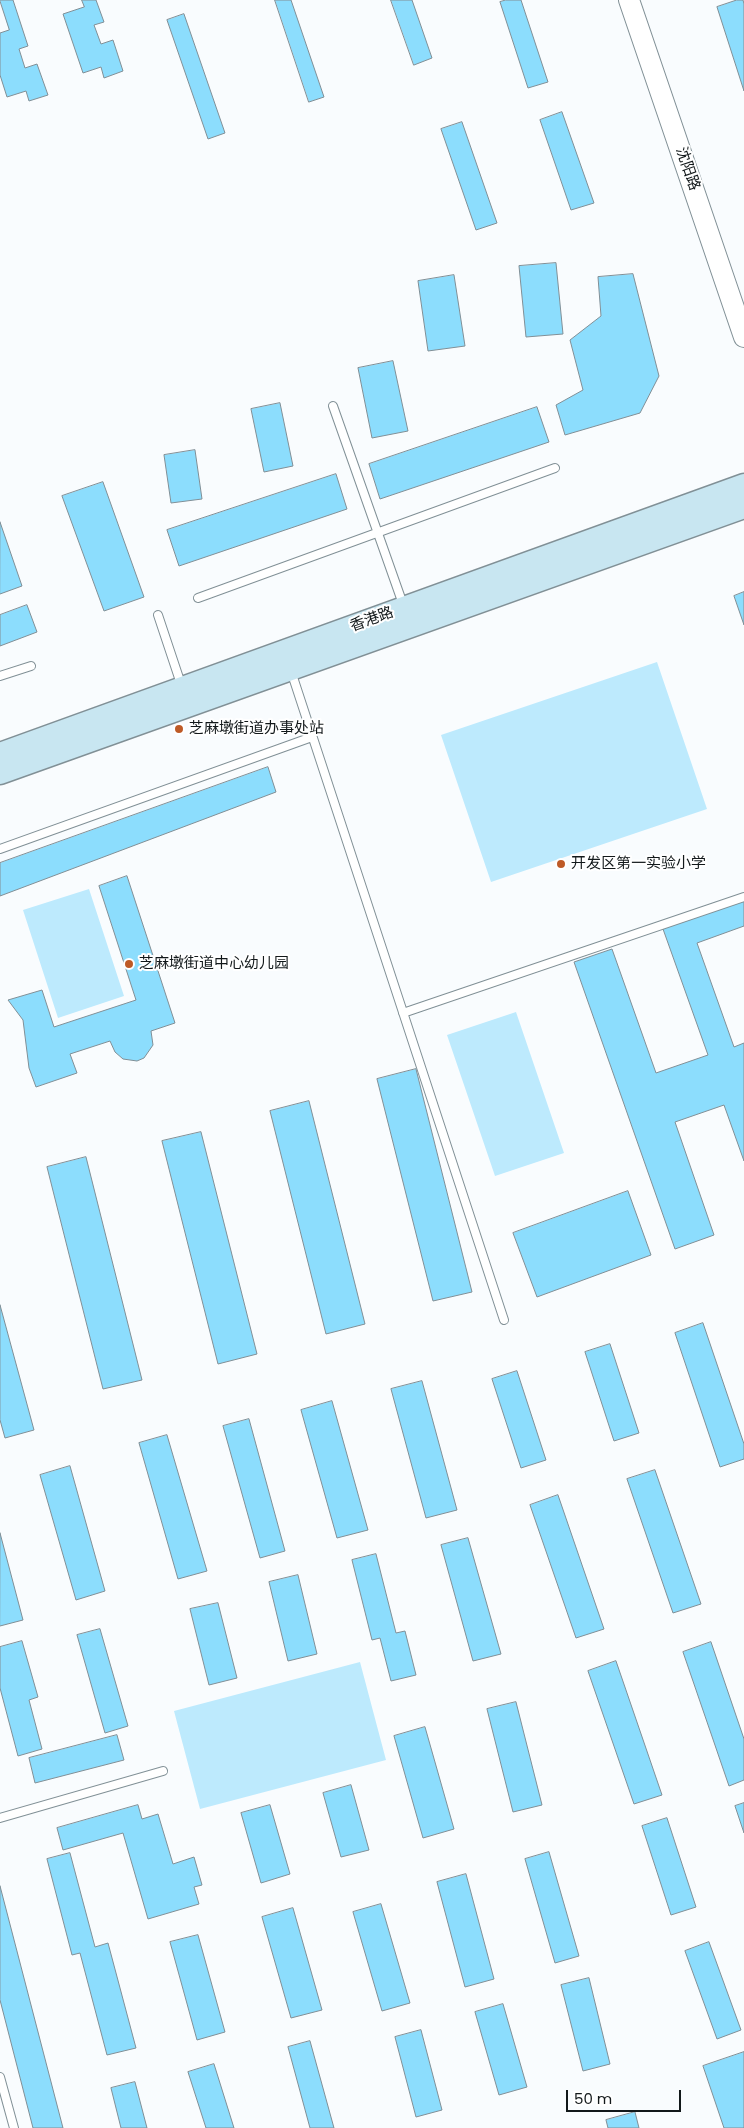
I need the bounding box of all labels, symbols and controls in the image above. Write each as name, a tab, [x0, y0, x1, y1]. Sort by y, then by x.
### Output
street label: 沈阳路	[671, 145, 703, 193]
street label: 香港路	[348, 604, 396, 636]
place label: 芝麻墩街道办事处站	[189, 720, 324, 738]
marker: 芝麻墩街道办事处站	[173, 723, 185, 735]
place label: 开发区第一实验小学	[571, 855, 706, 873]
marker: 开发区第一实验小学	[555, 858, 567, 870]
place label: 芝麻墩街道中心幼儿园	[139, 955, 289, 973]
marker: 芝麻墩街道中心幼儿园	[123, 958, 135, 970]
scale bar	[569, 2080, 684, 2112]
text: 50 m	[574, 2088, 612, 2109]

